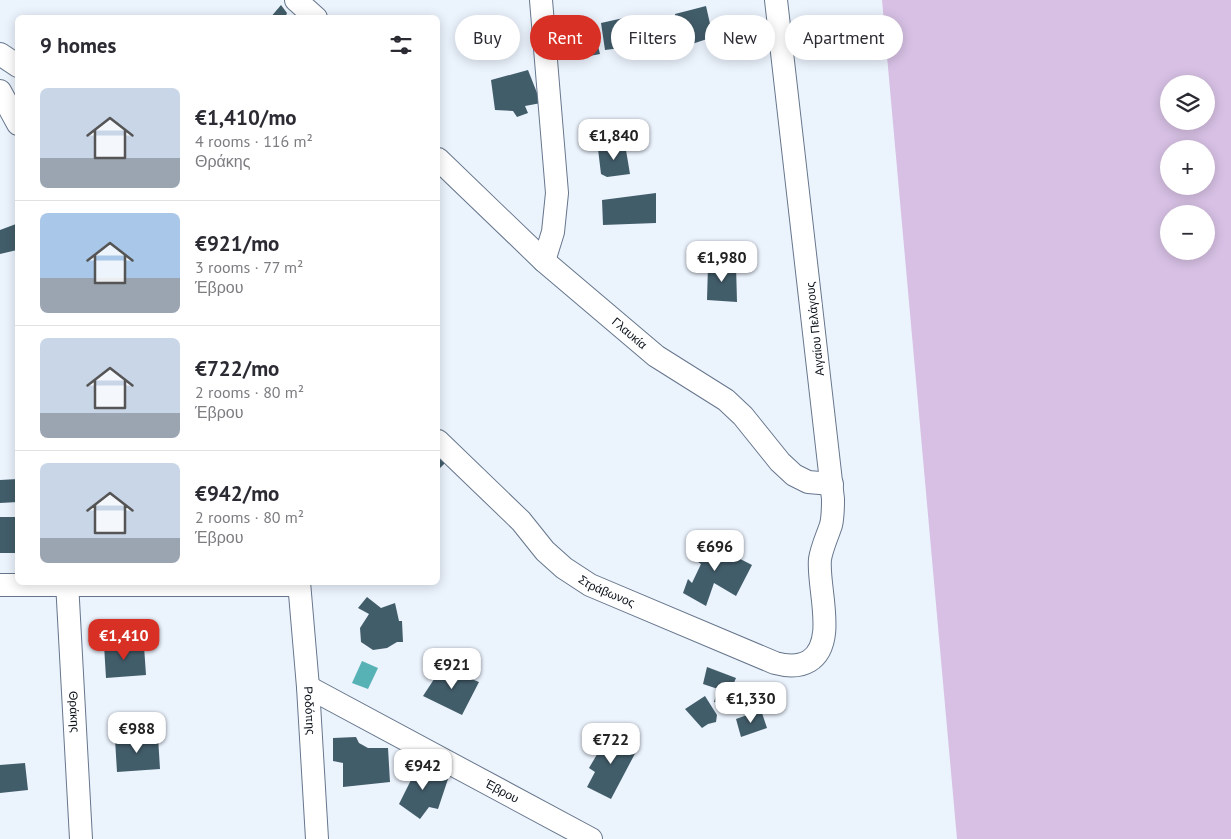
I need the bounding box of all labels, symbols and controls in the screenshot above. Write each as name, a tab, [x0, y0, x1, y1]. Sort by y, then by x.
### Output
chip: Buy	[455, 15, 520, 60]
chip: Rent	[530, 15, 601, 60]
chip: Filters	[611, 15, 695, 60]
chip: New	[705, 15, 775, 60]
chip: Apartment	[785, 15, 903, 60]
icon: filters	[387, 31, 415, 59]
text: 9 homes	[40, 32, 116, 59]
map controls	[1160, 75, 1215, 260]
button: layers	[1160, 75, 1215, 130]
text: €1,410/mo	[195, 104, 297, 131]
icon: home	[80, 108, 140, 168]
pin: €1,840	[573, 119, 655, 161]
text: €1,840	[589, 125, 639, 145]
text: 4 rooms · 116 m²	[195, 131, 313, 151]
button: +	[1160, 140, 1215, 195]
text: Θράκης	[195, 151, 250, 171]
button: −	[1160, 205, 1215, 260]
text: €921/mo	[195, 230, 279, 257]
icon: home	[80, 233, 140, 293]
pin: €1,980	[681, 240, 763, 283]
text: €1,980	[697, 247, 747, 267]
text: 3 rooms · 77 m²	[195, 257, 303, 277]
text: Έβρου	[195, 277, 244, 297]
street label: Αιγαίου Πελάγους	[802, 281, 827, 377]
street label: Γλαυκία	[609, 314, 650, 352]
text: €722/mo	[195, 355, 279, 382]
icon: home	[80, 358, 140, 418]
text: 2 rooms · 80 m²	[195, 382, 304, 402]
text: Έβρου	[195, 402, 244, 422]
text: €942/mo	[195, 480, 279, 507]
icon: home	[80, 483, 140, 543]
text: 2 rooms · 80 m²	[195, 507, 304, 527]
text: Έβρου	[195, 527, 244, 547]
pin: €696	[685, 530, 745, 572]
text: €696	[697, 536, 733, 556]
street label: Στράβωνος	[576, 572, 637, 610]
pin: €1,410	[83, 618, 165, 661]
text: €1,410	[99, 625, 149, 645]
pin: €921	[422, 648, 482, 690]
text: €921	[434, 654, 470, 674]
pin: €1,330	[710, 682, 792, 724]
street label: Ροδόπης	[301, 686, 319, 735]
text: €1,330	[726, 688, 776, 708]
street label: Θράκης	[66, 691, 83, 733]
pin: €988	[107, 712, 167, 754]
text: €988	[119, 718, 155, 738]
pin: €722	[581, 722, 641, 765]
text: €722	[593, 729, 629, 749]
pin: €942	[393, 748, 453, 791]
text: €942	[405, 755, 441, 775]
street label: Έβρου	[482, 775, 522, 806]

